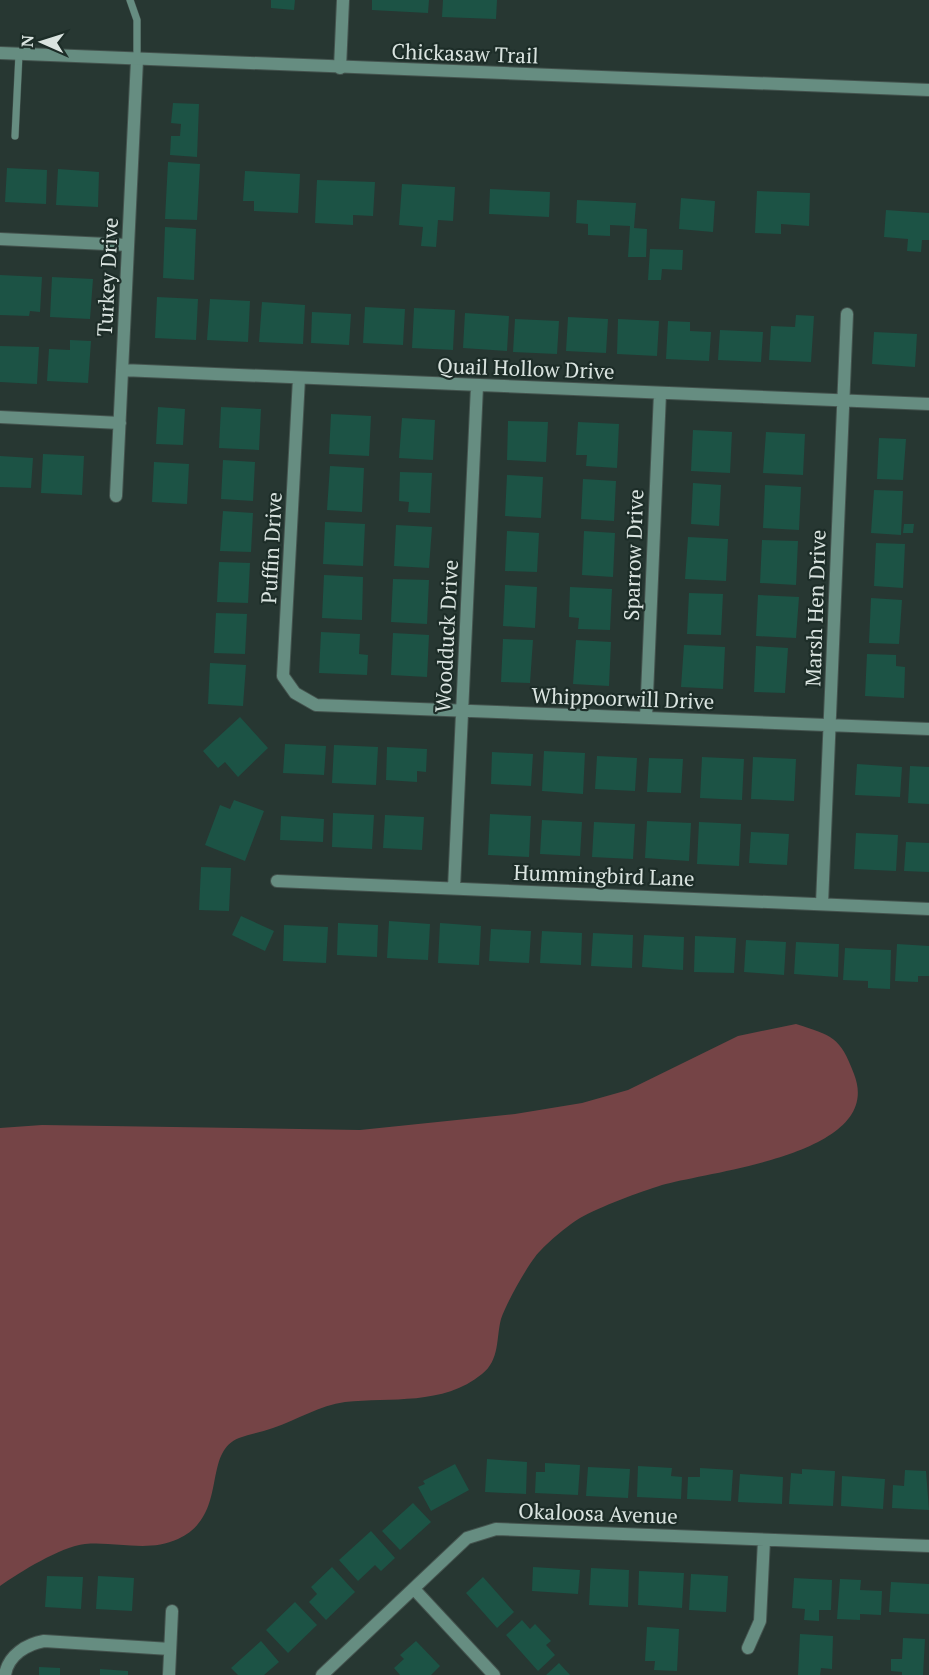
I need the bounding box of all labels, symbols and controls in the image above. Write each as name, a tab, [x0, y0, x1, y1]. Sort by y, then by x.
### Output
north arrow	[12, 12, 72, 72]
text: N	[16, 35, 38, 48]
street label: Chickasaw Trail	[391, 36, 539, 70]
street label: Turkey Drive	[90, 217, 124, 337]
street label: Quail Hollow Drive	[437, 351, 615, 385]
street label: Sparrow Drive	[617, 489, 649, 621]
street label: Puffin Drive	[254, 491, 288, 605]
street label: Marsh Hen Drive	[798, 529, 832, 687]
street label: Woodduck Drive	[428, 559, 464, 713]
street label: Whippoorwill Drive	[531, 681, 715, 715]
street label: Hummingbird Lane	[513, 858, 695, 892]
street label: Okaloosa Avenue	[518, 1496, 678, 1530]

